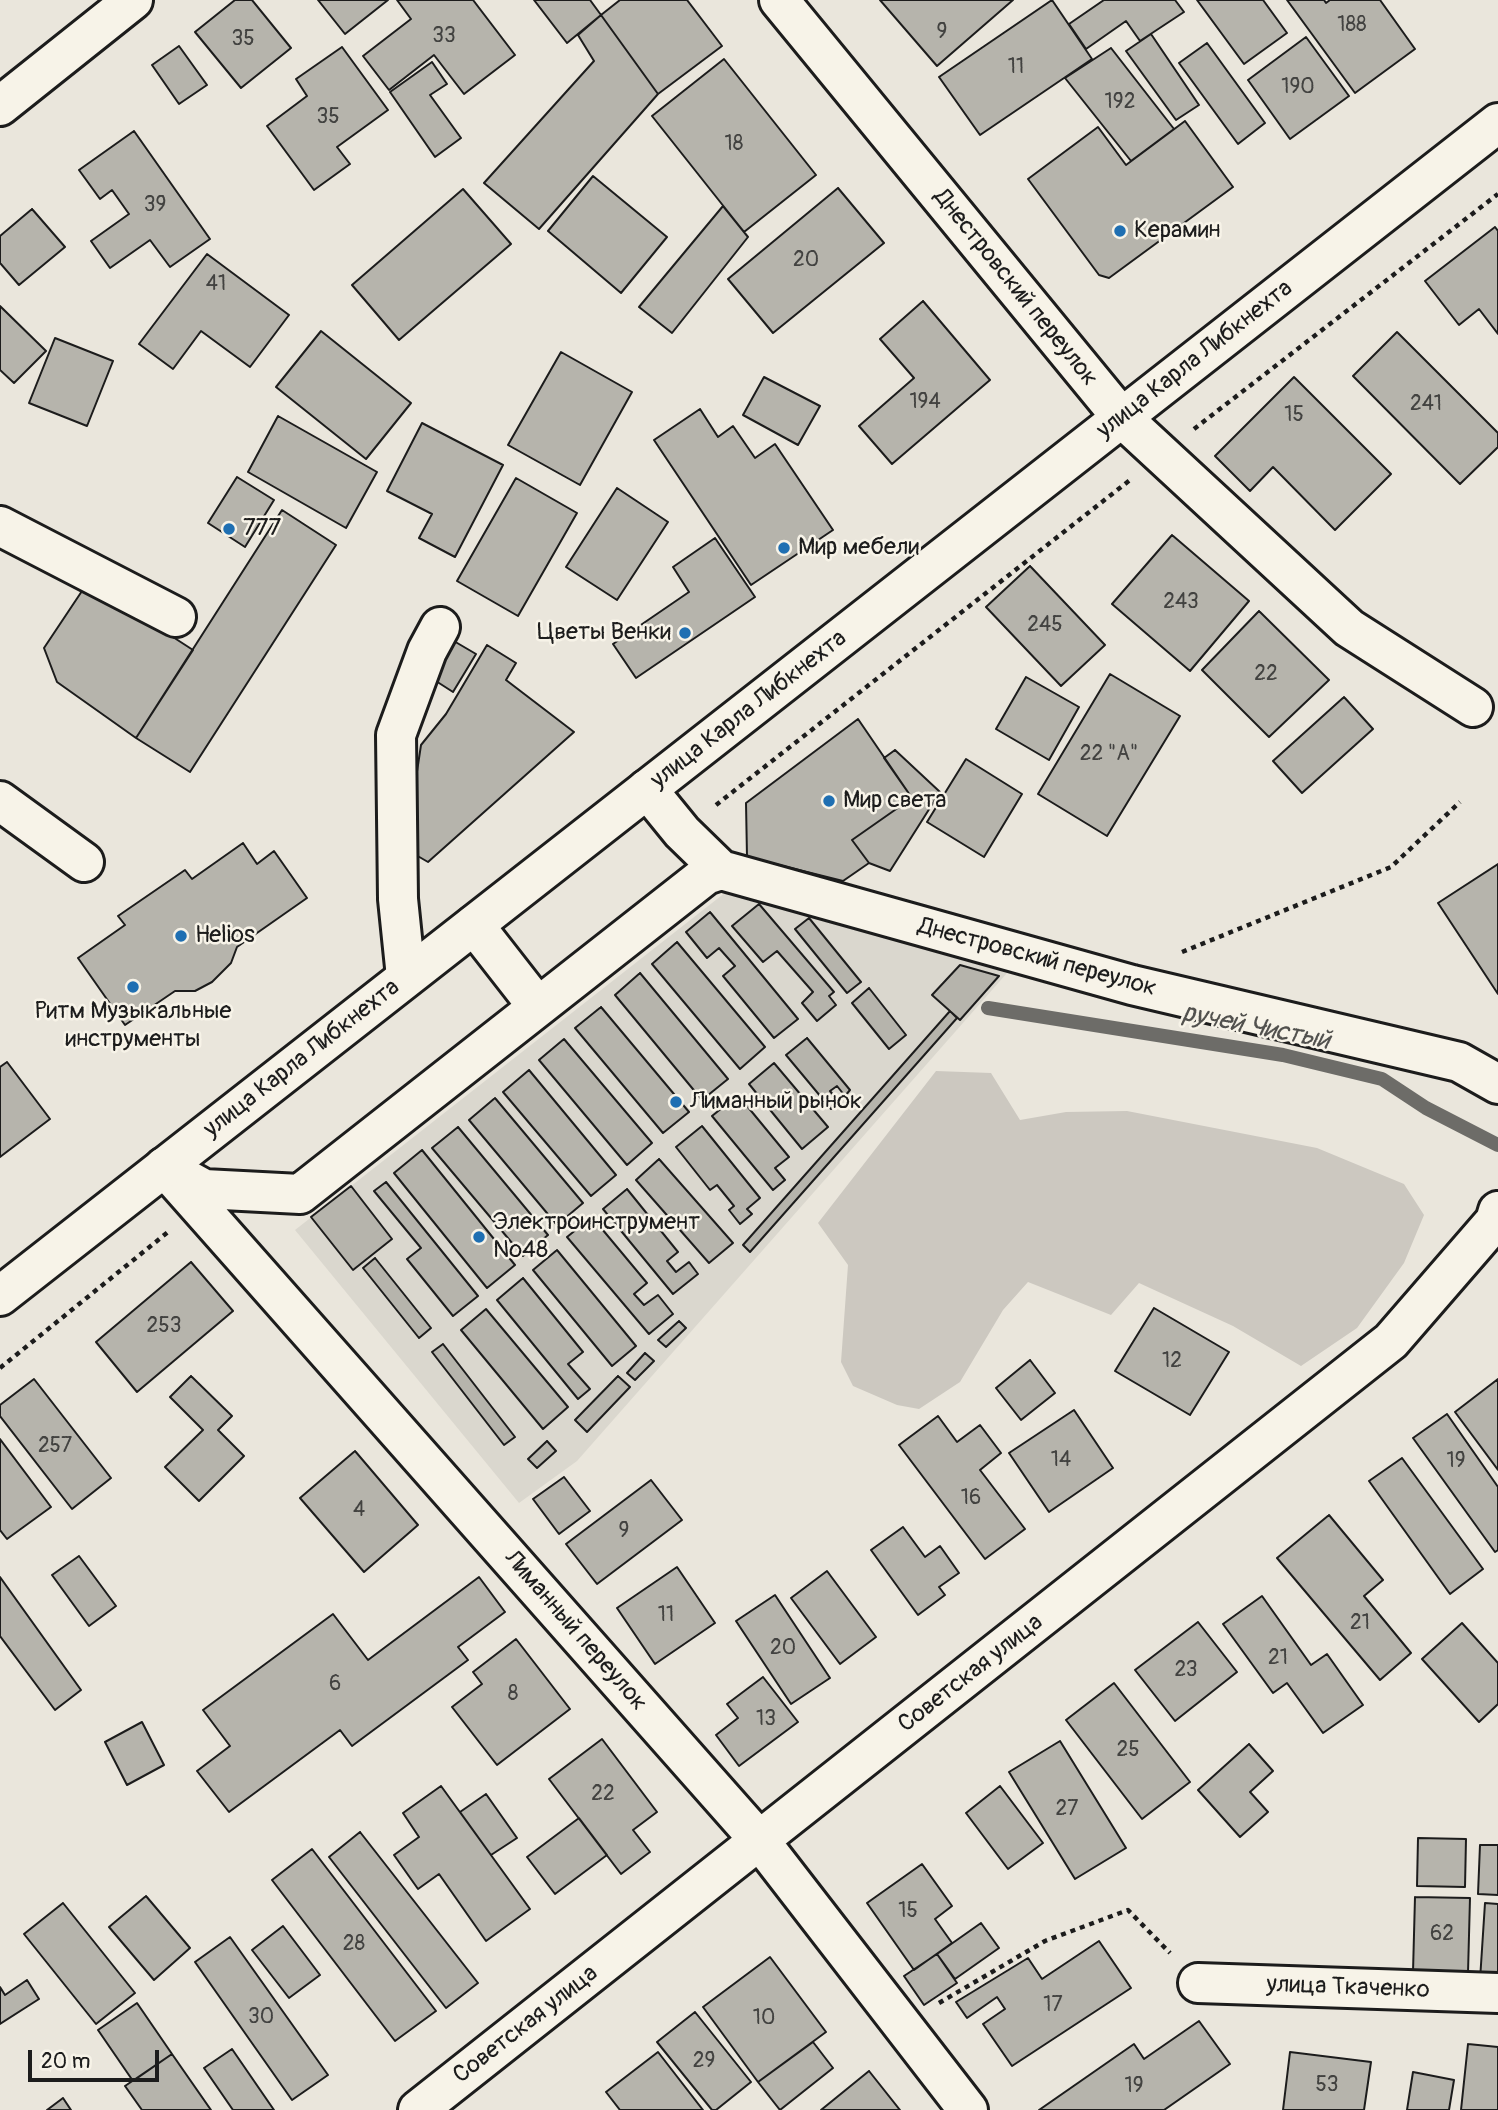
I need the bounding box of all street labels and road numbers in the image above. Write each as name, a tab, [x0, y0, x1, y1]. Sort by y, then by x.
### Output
street label: Днестровский переулок	[927, 184, 1103, 392]
street label: улица Карла Либкнехта	[1091, 275, 1299, 445]
street label: улица Карла Либкнехта	[645, 625, 853, 795]
street label: Днестровский переулок	[915, 912, 1159, 1004]
street label: улица Карла Либкнехта	[198, 974, 406, 1144]
street label: Лиманный переулок	[497, 1545, 653, 1717]
street label: Советская улица	[893, 1609, 1049, 1739]
street label: Советская улица	[448, 1960, 604, 2090]
street label: улица Ткаченко	[1266, 1971, 1430, 2005]

